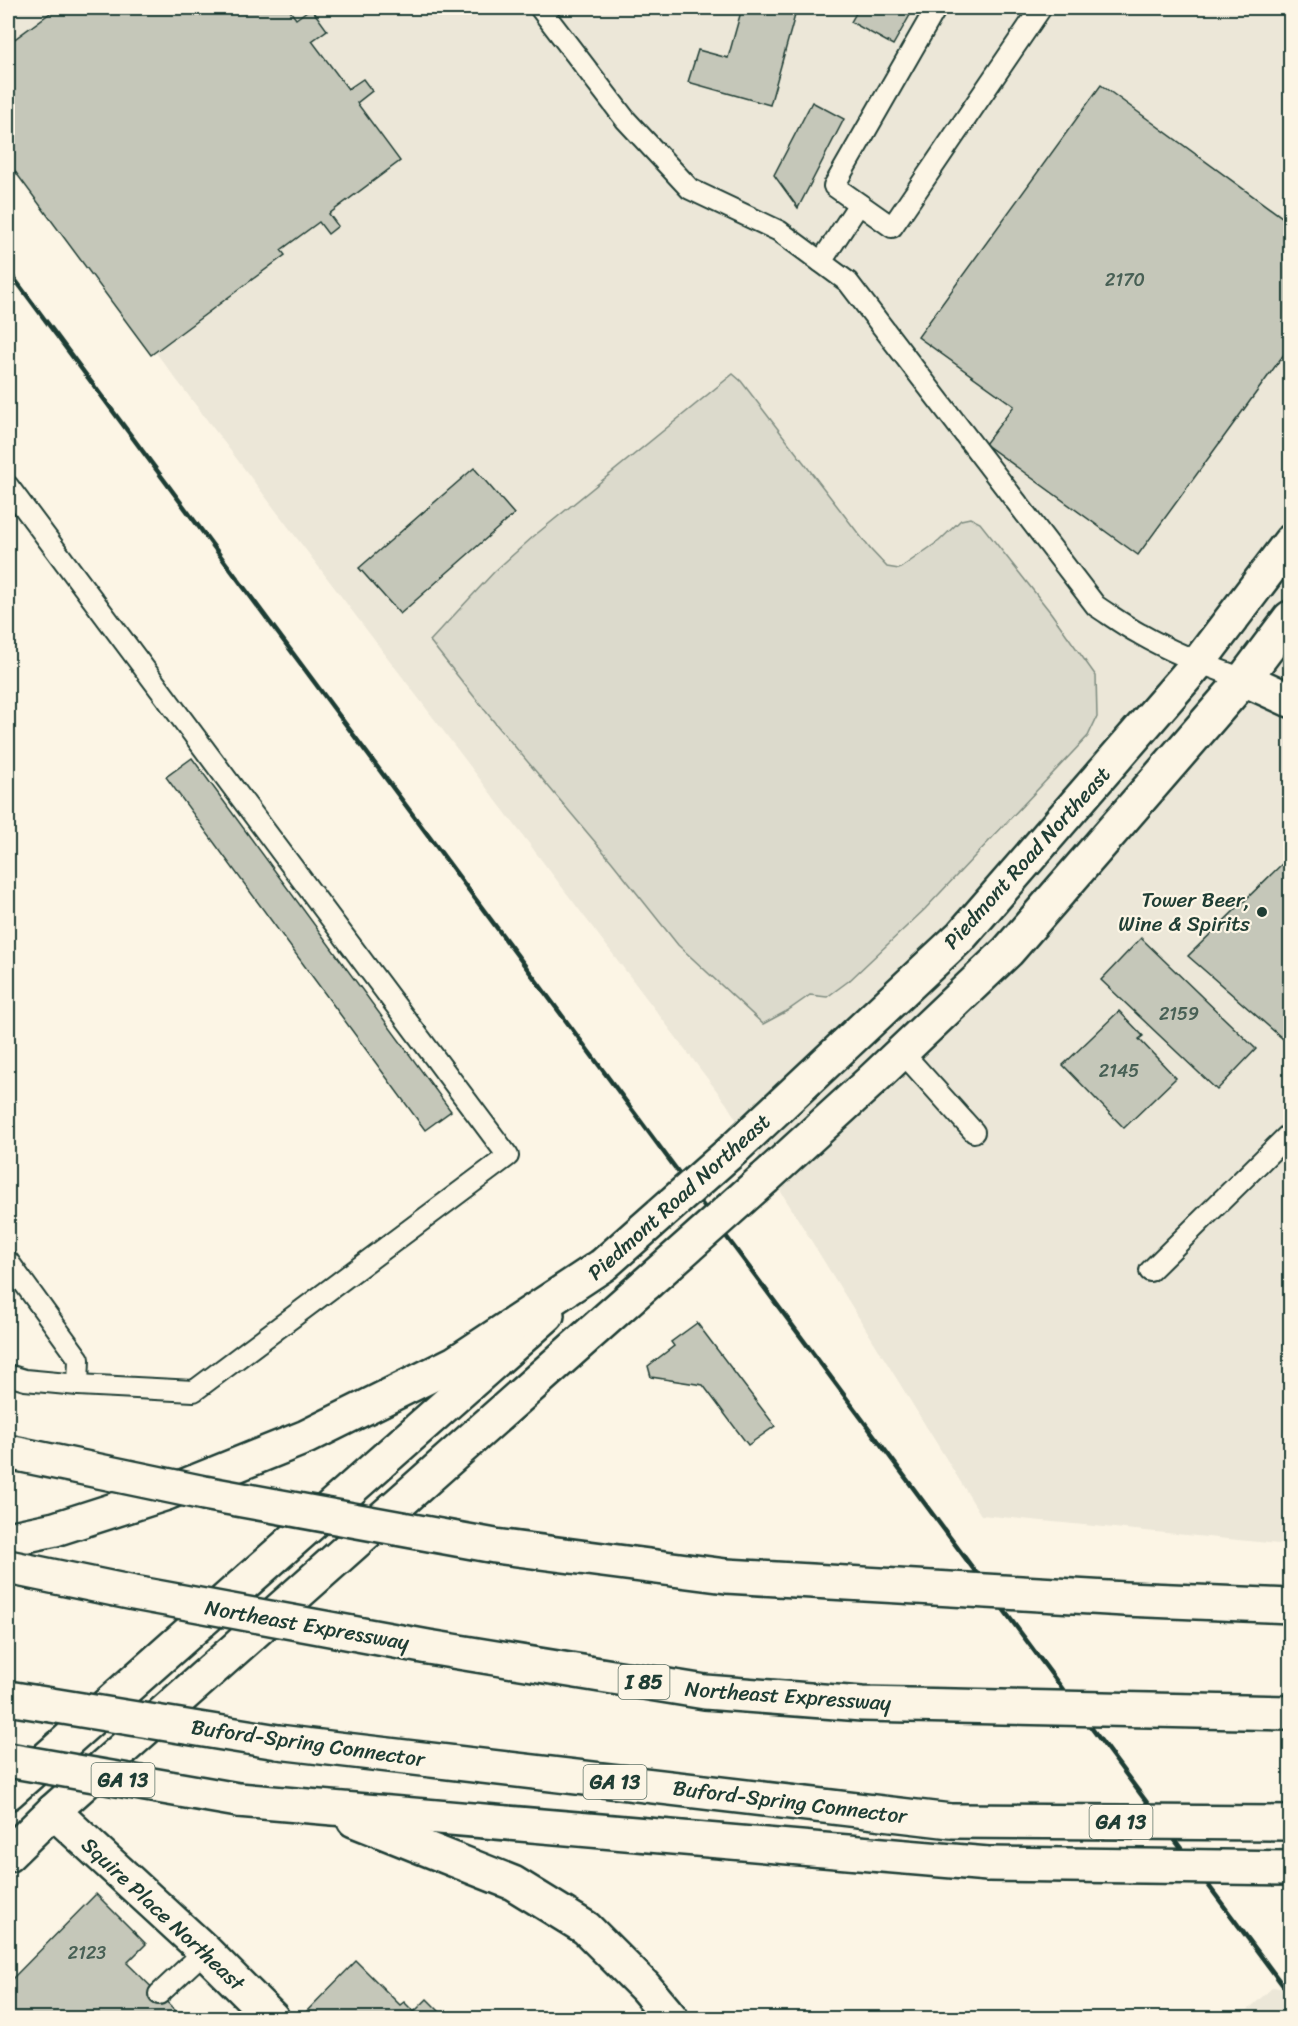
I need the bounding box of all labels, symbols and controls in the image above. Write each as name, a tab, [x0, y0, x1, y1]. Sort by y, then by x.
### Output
house number: 2170	[1105, 264, 1145, 296]
street label: Piedmont Road Northeast	[934, 757, 1120, 959]
place label: Tower Beer, Wine & Spirits	[1118, 881, 1250, 943]
marker: Tower Beer, Wine & Spirits	[1255, 905, 1269, 919]
house number: 2159	[1159, 998, 1199, 1030]
house number: 2145	[1099, 1055, 1139, 1087]
street label: Piedmont Road Northeast	[578, 1104, 780, 1290]
street label: Northeast Expressway	[202, 1588, 412, 1662]
road number: I 85	[618, 1665, 670, 1699]
street label: Northeast Expressway	[684, 1670, 893, 1722]
street label: Buford-Spring Connector	[189, 1708, 429, 1778]
road number: GA 13	[92, 1763, 154, 1797]
road number: GA 13	[584, 1765, 646, 1799]
street label: Buford-Spring Connector	[671, 1769, 911, 1835]
road number: GA 13	[1090, 1805, 1152, 1839]
street label: Squire Place Northeast	[72, 1827, 255, 2002]
house number: 2123	[68, 1937, 106, 1969]

